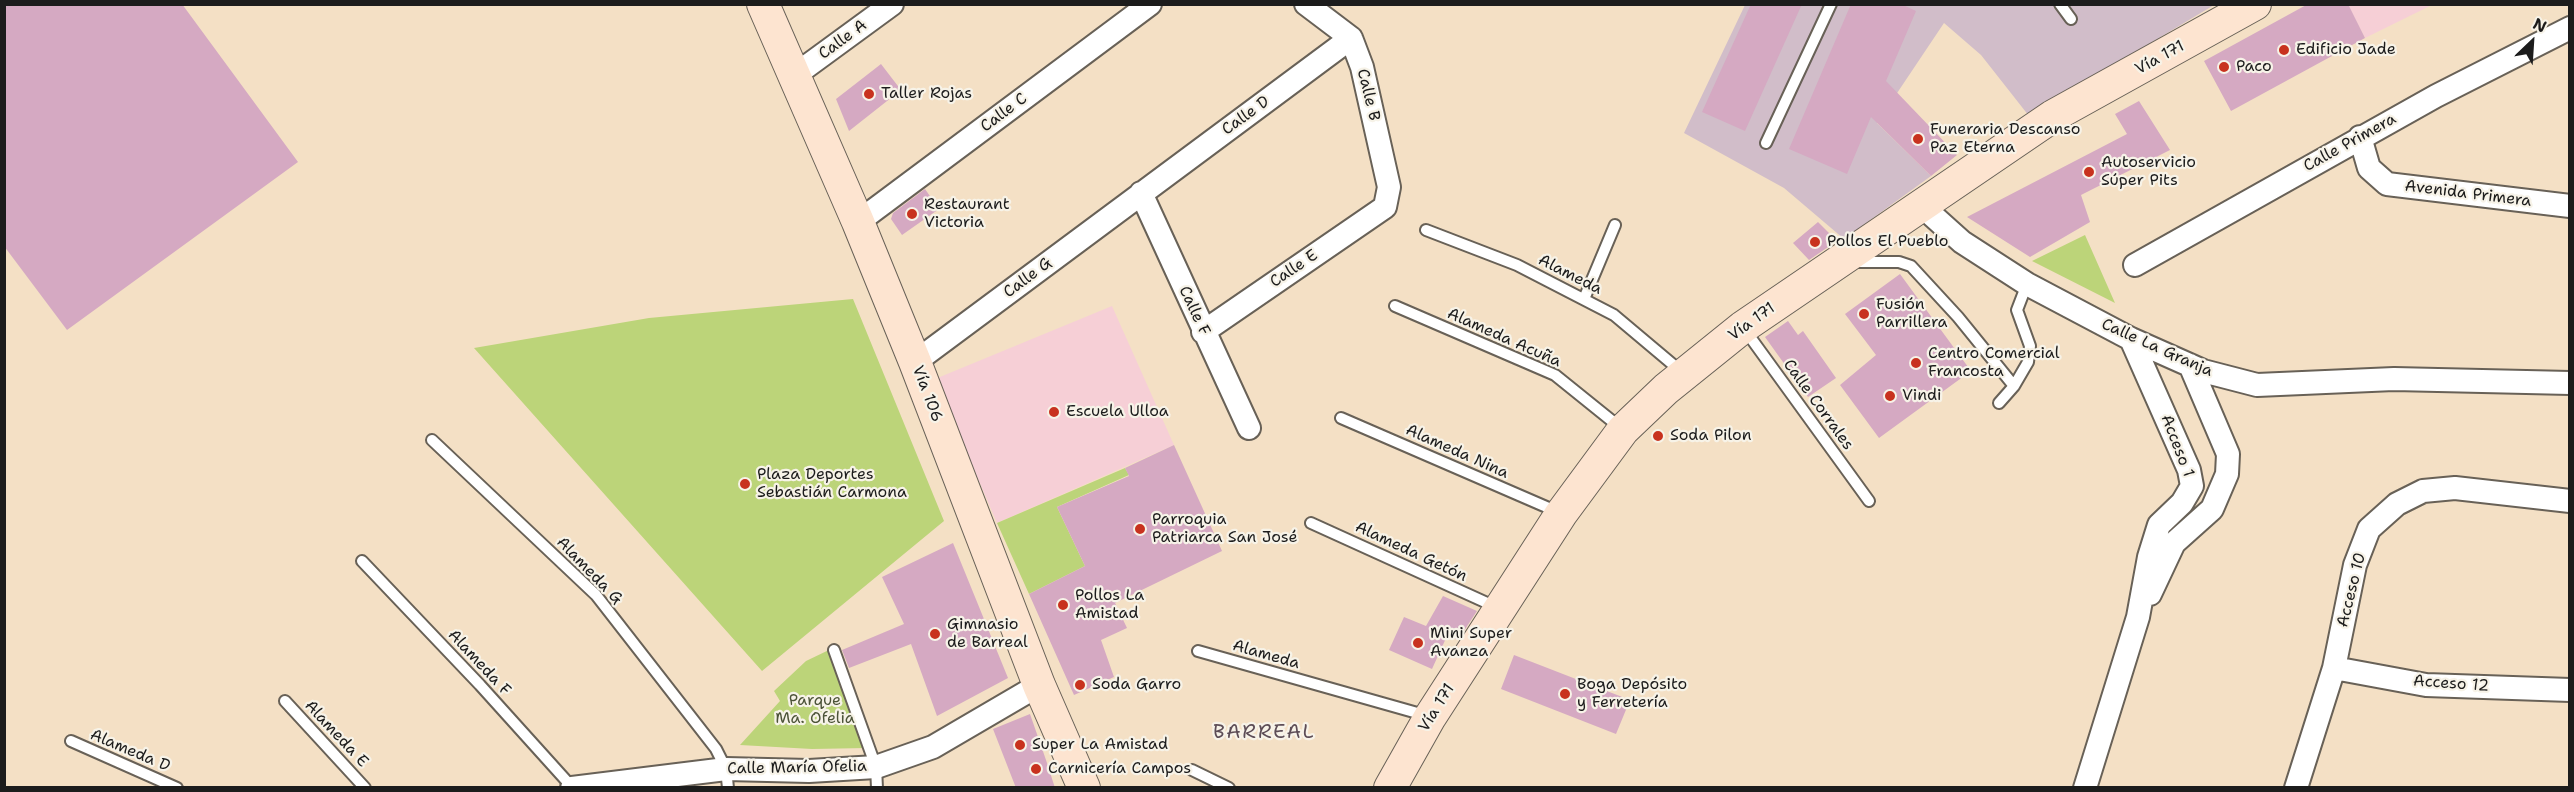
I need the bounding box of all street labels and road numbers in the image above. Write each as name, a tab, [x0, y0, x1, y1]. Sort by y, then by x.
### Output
street label: Calle A	[815, 16, 871, 64]
street label: Vía 171	[2132, 37, 2188, 79]
street label: Calle B	[1352, 67, 1384, 123]
street label: Calle C	[977, 89, 1031, 137]
street label: Calle D	[1219, 92, 1273, 140]
street label: Calle Primera	[2300, 110, 2400, 176]
street label: Avenida Primera	[2404, 177, 2532, 211]
street label: Calle E	[1266, 246, 1322, 292]
street label: Alameda	[1535, 251, 1605, 299]
street label: Calle G	[1000, 254, 1056, 302]
street label: Calle F	[1174, 283, 1214, 339]
street label: Vía 171	[1725, 299, 1779, 345]
street label: Alameda Acuña	[1444, 304, 1564, 372]
street label: Calle La Granja	[2098, 315, 2216, 381]
street label: Calle Corrales	[1779, 356, 1857, 454]
street label: Vía 106	[908, 363, 946, 425]
street label: Acceso 1	[2156, 412, 2198, 480]
street label: Alameda Nina	[1403, 421, 1511, 483]
street label: Alameda Getón	[1352, 518, 1470, 586]
street label: Alameda G	[552, 533, 626, 609]
street label: Acceso 10	[2333, 551, 2371, 629]
street label: Alameda F	[443, 626, 515, 700]
street label: Alameda	[1230, 636, 1302, 674]
street label: Acceso 12	[2412, 672, 2490, 696]
street label: Vía 171	[1415, 680, 1459, 736]
street label: Alameda E	[300, 697, 372, 771]
street label: Alameda D	[87, 726, 173, 776]
street label: Calle María Ofelia	[727, 757, 867, 779]

